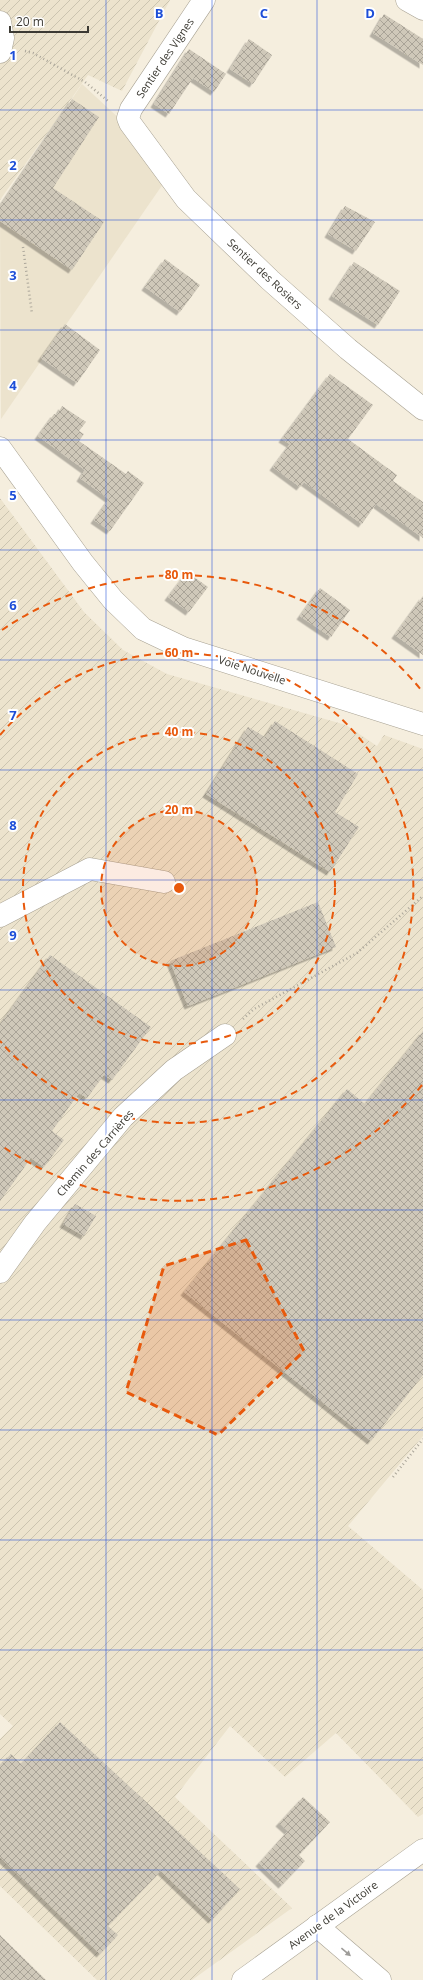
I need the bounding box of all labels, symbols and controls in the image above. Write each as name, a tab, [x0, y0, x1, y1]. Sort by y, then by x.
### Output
text: B	[155, 4, 164, 22]
text: C	[260, 4, 268, 22]
text: D	[365, 4, 375, 22]
scale bar	[10, 8, 88, 34]
text: 20 m	[16, 13, 44, 30]
street label: Sentier des Vignes	[132, 15, 197, 101]
text: 1	[9, 46, 17, 64]
text: 2	[9, 156, 17, 174]
street label: Sentier des Rosiers	[225, 235, 306, 312]
text: 3	[9, 266, 17, 284]
text: 4	[9, 376, 17, 394]
text: 5	[9, 486, 17, 504]
text: 80 m	[165, 566, 193, 583]
text: 6	[9, 596, 17, 614]
text: 60 m	[165, 644, 193, 661]
street label: Voie Nouvelle	[217, 652, 288, 687]
text: 7	[9, 706, 17, 724]
text: 40 m	[165, 723, 193, 740]
text: 20 m	[165, 801, 193, 818]
text: 8	[9, 816, 17, 834]
centre of rings	[172, 881, 186, 895]
text: 9	[9, 926, 17, 944]
street label: Chemin des Carrières	[53, 1106, 136, 1199]
street label: Avenue de la Victoire	[285, 1877, 381, 1952]
one-way arrow	[341, 1948, 352, 1957]

